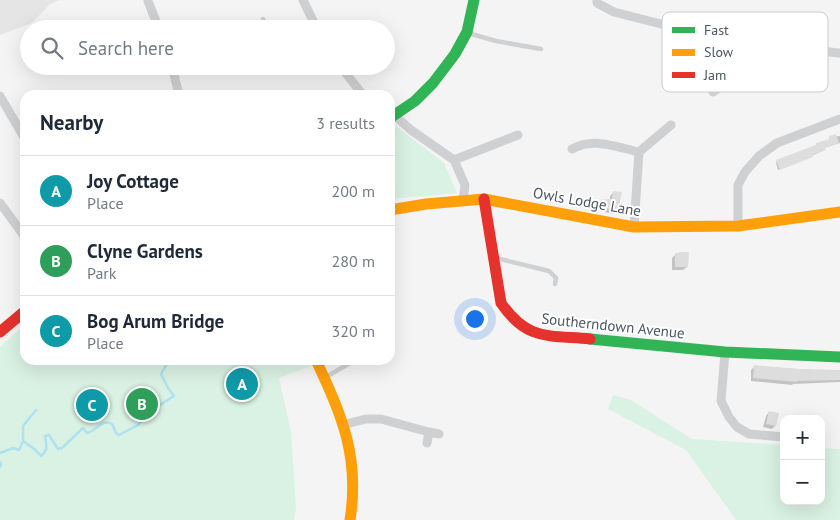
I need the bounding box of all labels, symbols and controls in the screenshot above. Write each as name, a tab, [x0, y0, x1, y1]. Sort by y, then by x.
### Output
legend	[662, 12, 828, 92]
search box	[20, 20, 395, 75]
text: Fast	[704, 21, 729, 39]
icon: search	[38, 34, 66, 62]
text: Search here	[78, 36, 174, 60]
text: Slow	[704, 43, 734, 61]
text: Jam	[703, 66, 726, 84]
text: Nearby	[40, 109, 103, 136]
text: 3 results	[316, 113, 375, 133]
text: Joy Cottage	[87, 169, 179, 193]
text: A	[51, 181, 61, 201]
text: 200 m	[332, 181, 375, 201]
street label: Owls Lodge Lane	[532, 183, 643, 220]
text: Place	[87, 193, 124, 213]
text: Clyne Gardens	[87, 239, 203, 263]
text: B	[51, 251, 61, 271]
text: 280 m	[332, 251, 375, 271]
text: Park	[87, 263, 116, 283]
your location	[462, 306, 488, 332]
text: Bog Arum Bridge	[87, 309, 224, 333]
street label: Southerndown Avenue	[541, 309, 686, 342]
text: C	[52, 321, 60, 341]
text: 320 m	[332, 321, 375, 341]
text: Place	[87, 333, 124, 353]
pin: A	[226, 365, 258, 403]
pin: B	[126, 385, 158, 423]
pin: C	[76, 386, 108, 424]
map controls	[780, 415, 825, 505]
button: +	[780, 415, 825, 460]
button: −	[780, 460, 825, 505]

